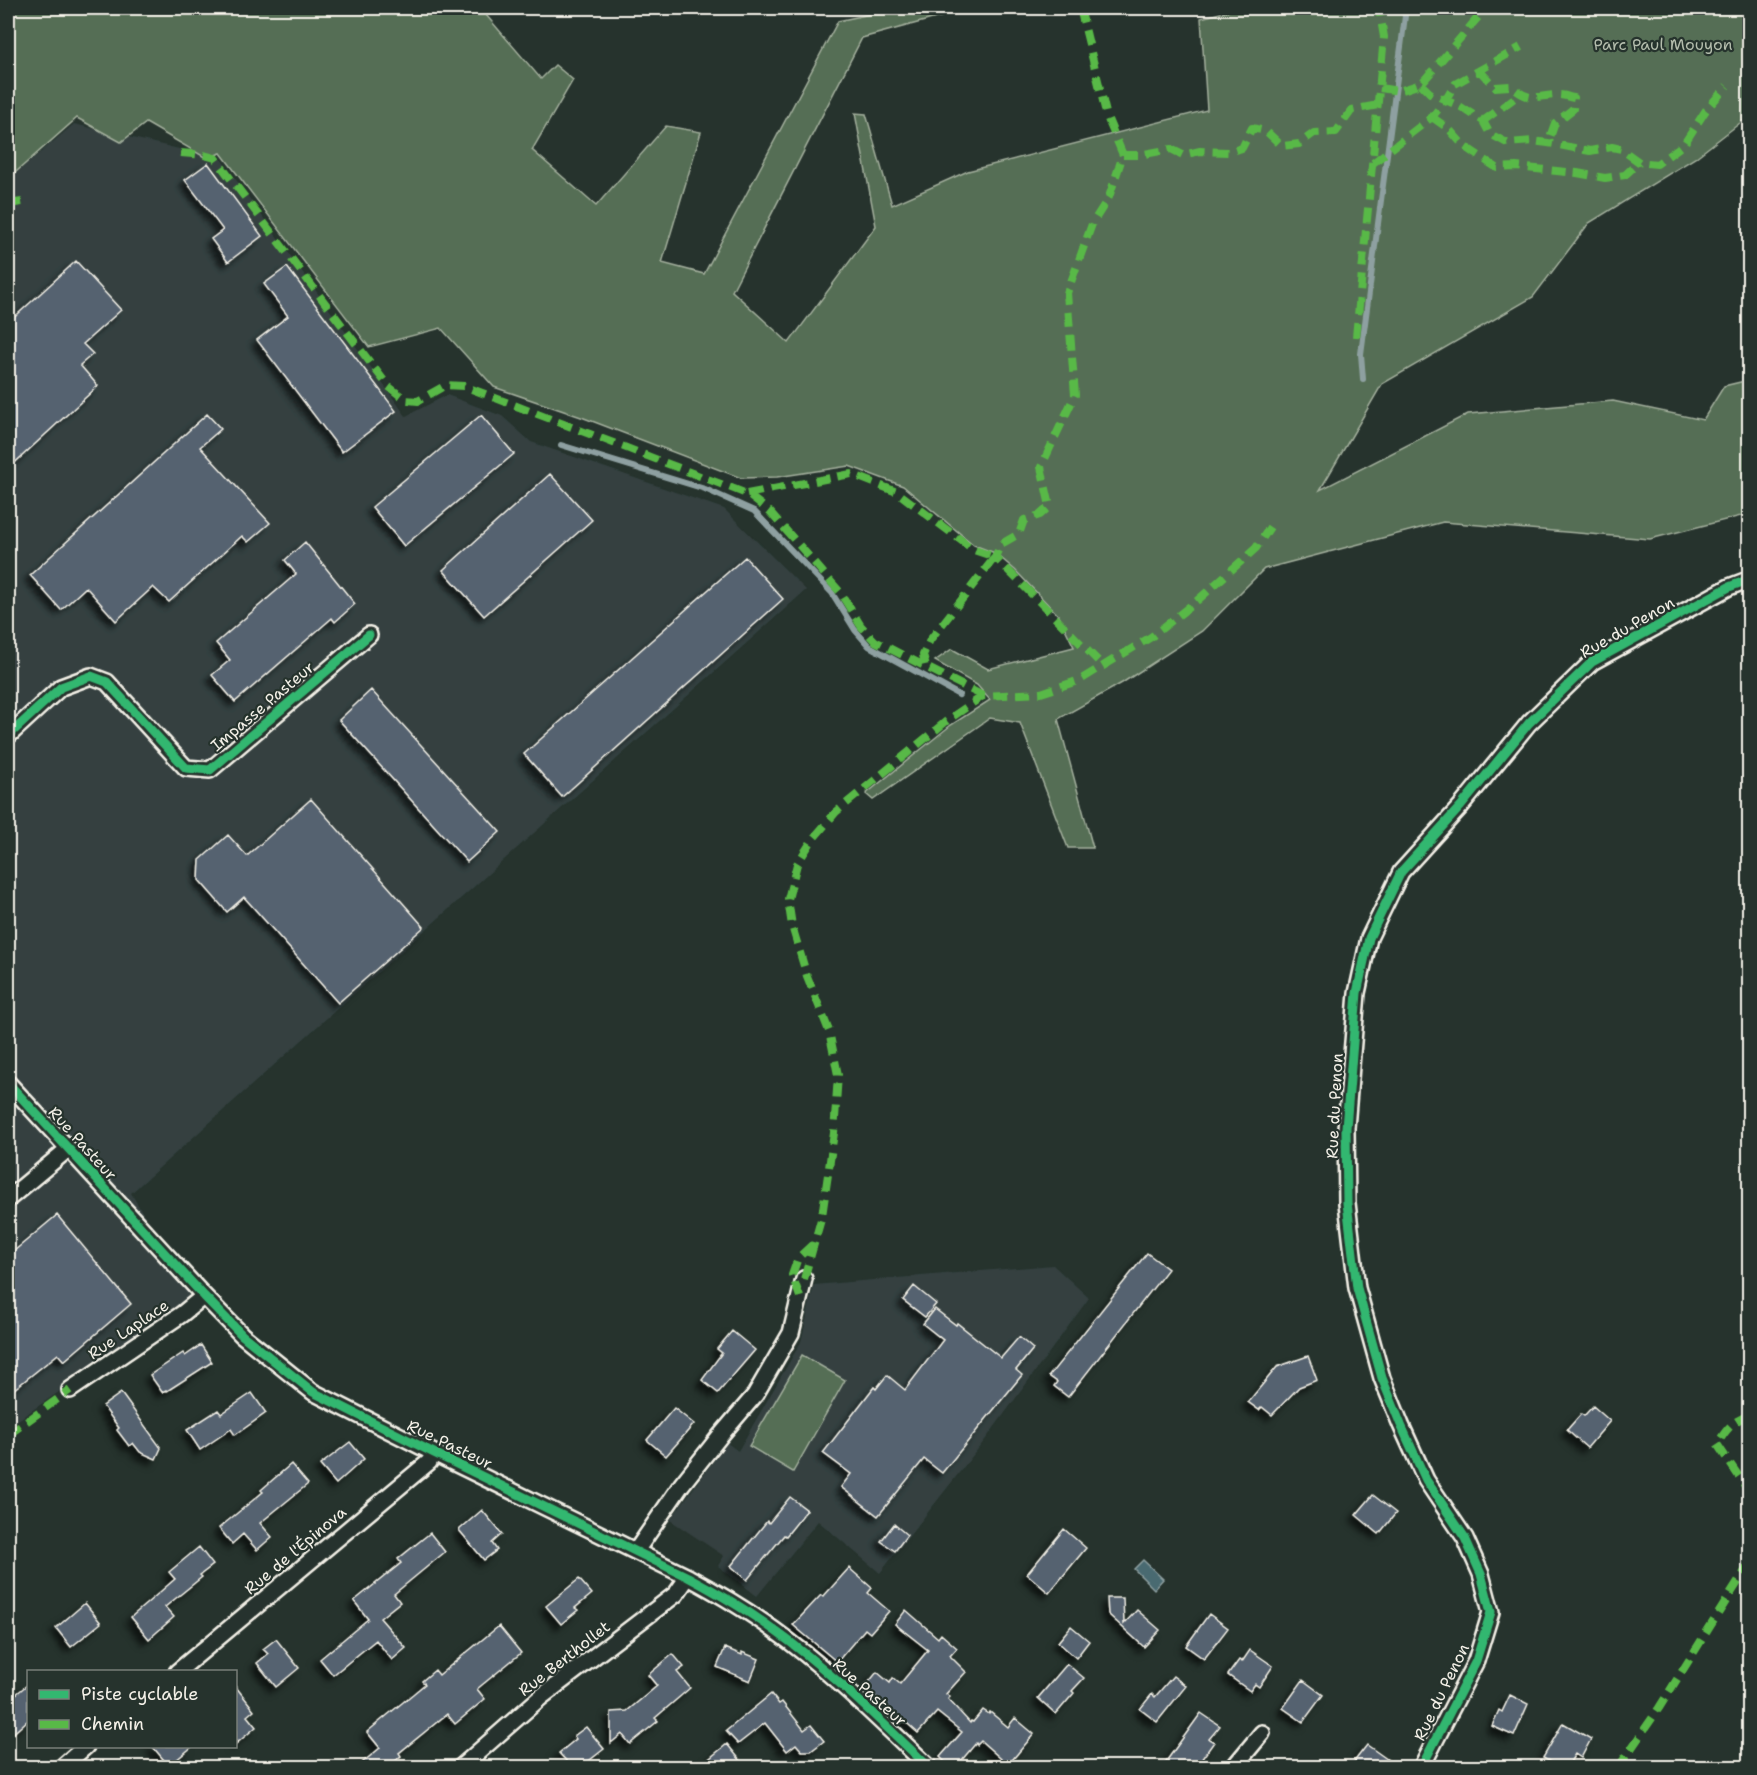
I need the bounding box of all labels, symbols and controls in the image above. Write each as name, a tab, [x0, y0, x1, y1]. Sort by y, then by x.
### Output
park label: Parc Paul Mouyon	[1594, 34, 1733, 55]
street label: Rue du Penon	[1576, 592, 1678, 663]
street label: Impasse Pasteur	[206, 657, 318, 756]
street label: Rue du Penon	[1321, 1053, 1348, 1159]
street label: Rue Pasteur	[44, 1102, 121, 1185]
street label: Rue Laplace	[84, 1295, 173, 1364]
street label: Rue Pasteur	[404, 1415, 496, 1474]
street label: Rue de l'Épinova	[240, 1502, 351, 1599]
street label: Rue Berthollet	[514, 1616, 614, 1701]
street label: Rue du Penon	[1409, 1640, 1474, 1744]
street label: Rue Pasteur	[828, 1654, 911, 1731]
legend	[27, 1670, 237, 1748]
text: Piste cyclable	[81, 1682, 198, 1706]
text: Chemin	[81, 1712, 144, 1736]

